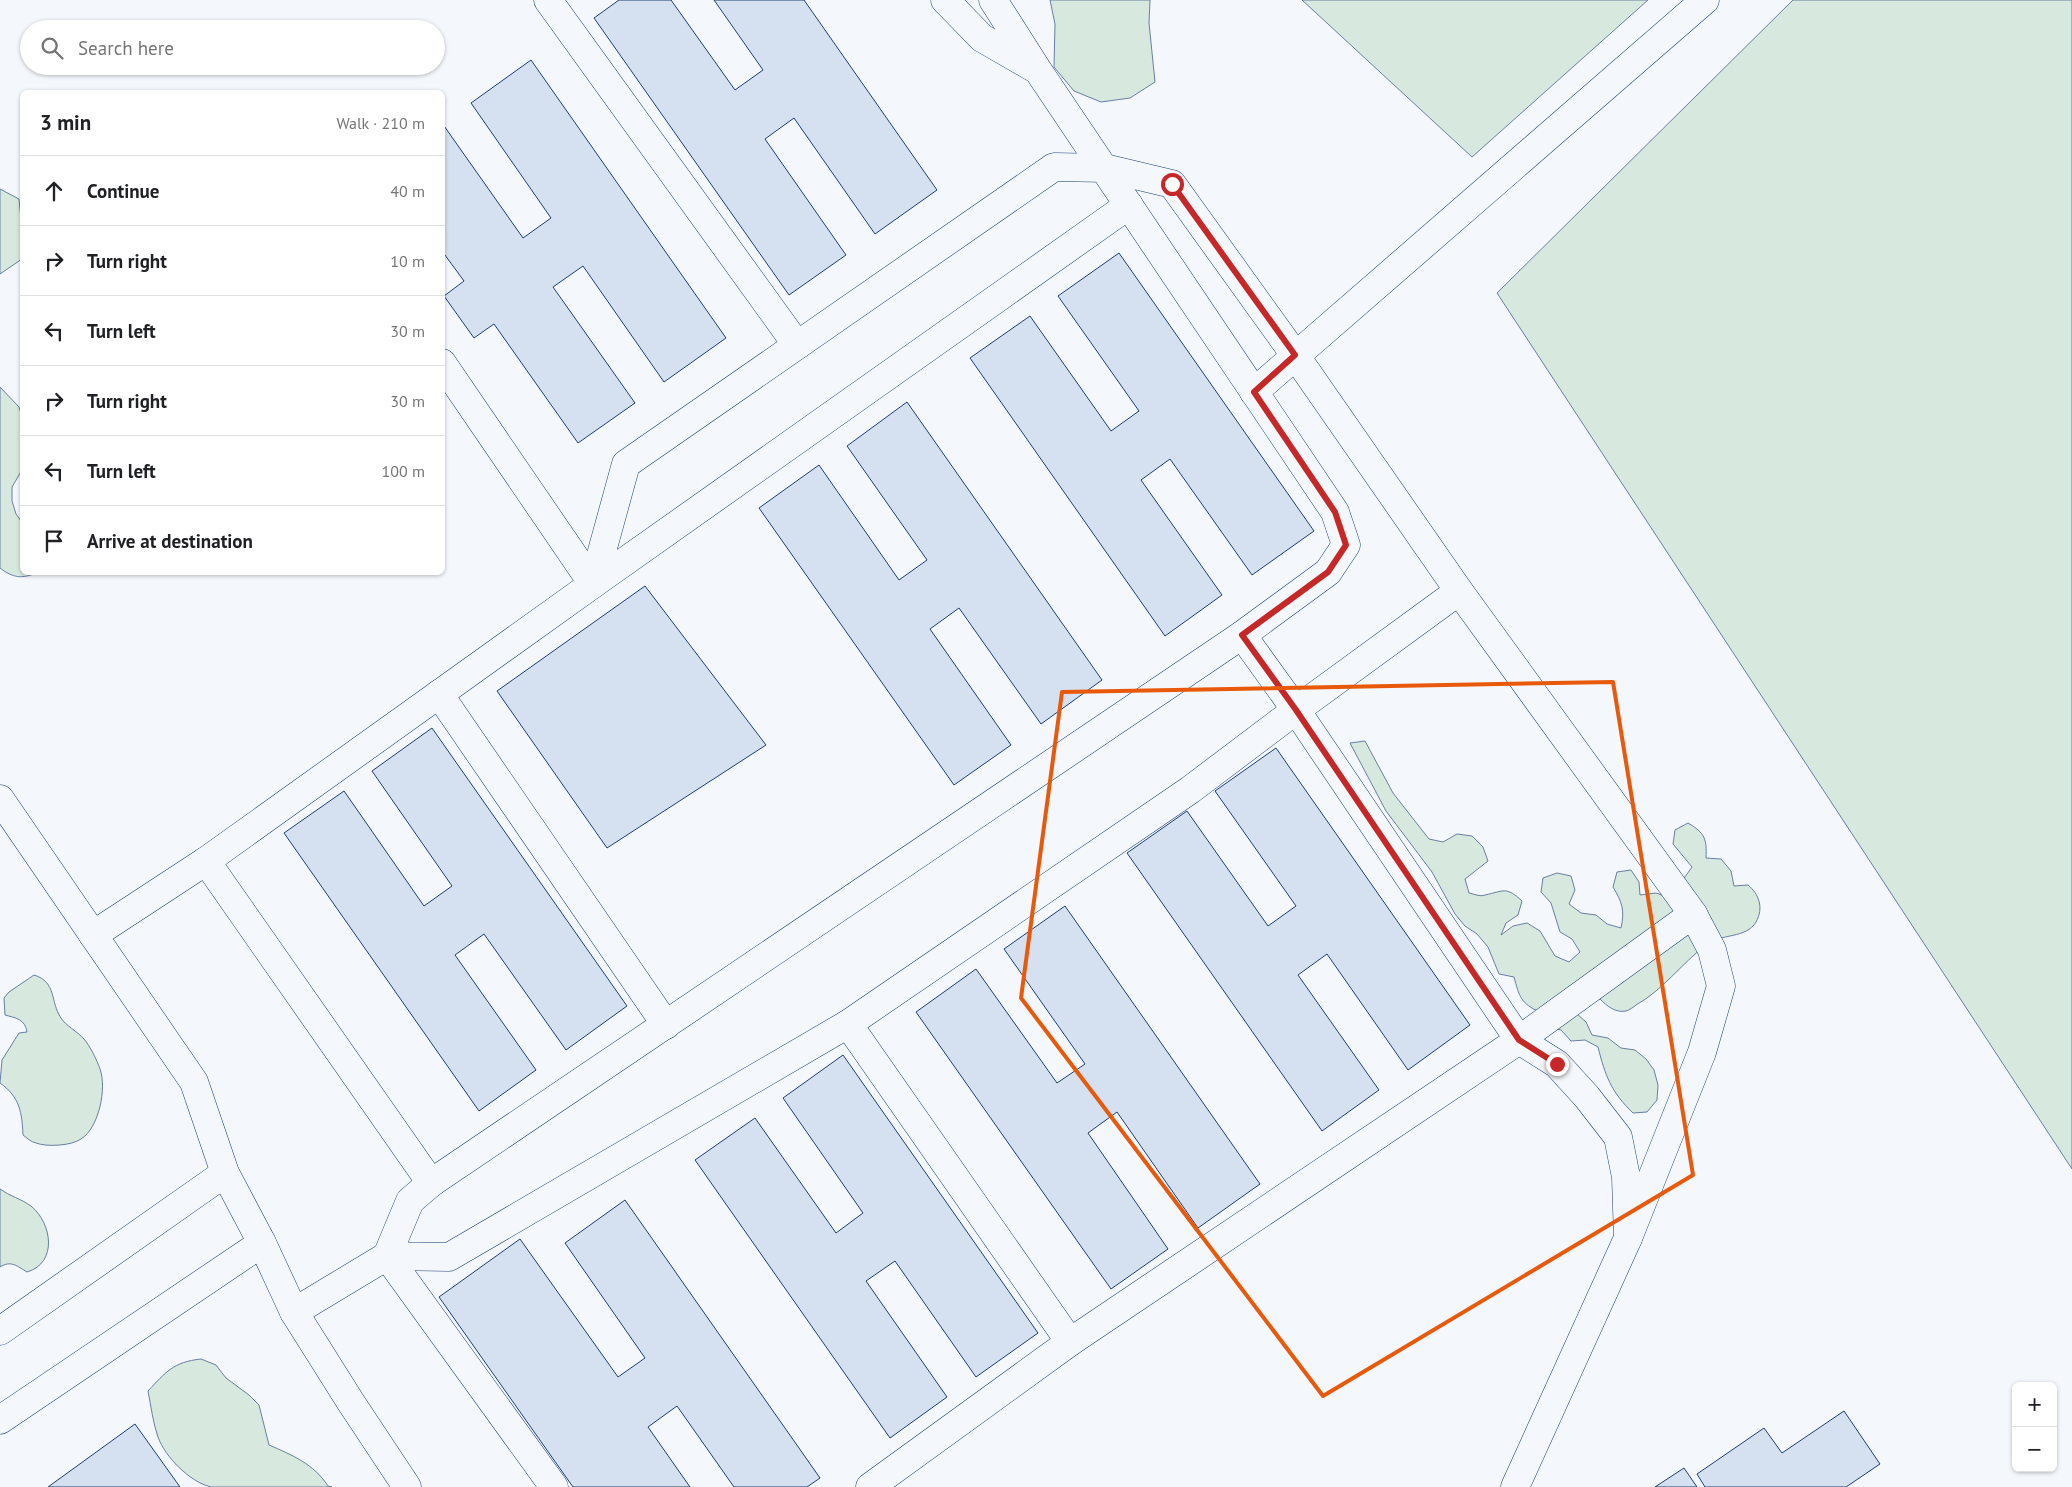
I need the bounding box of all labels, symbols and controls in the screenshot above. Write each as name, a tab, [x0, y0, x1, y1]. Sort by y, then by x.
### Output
search box	[20, 20, 445, 75]
icon: search	[38, 34, 66, 62]
text: Search here	[78, 36, 174, 60]
text: 3 min	[40, 109, 91, 136]
text: Walk · 210 m	[336, 113, 425, 133]
route start	[1161, 173, 1184, 196]
icon: ahead	[40, 177, 68, 205]
text: Continue	[87, 179, 159, 203]
text: 40 m	[390, 181, 425, 201]
icon: right	[40, 247, 68, 275]
text: Turn right	[87, 249, 167, 273]
text: 10 m	[390, 251, 425, 271]
icon: left	[40, 317, 68, 345]
text: Turn left	[87, 319, 156, 343]
text: 30 m	[390, 321, 425, 341]
icon: right	[40, 387, 68, 415]
text: Turn right	[87, 389, 167, 413]
text: 30 m	[390, 391, 425, 411]
icon: left	[40, 457, 68, 485]
text: Turn left	[87, 459, 156, 483]
text: 100 m	[382, 461, 425, 481]
icon: arrive	[40, 527, 68, 555]
text: Arrive at destination	[87, 529, 253, 553]
route end	[1546, 1053, 1569, 1076]
map controls	[2012, 1382, 2057, 1472]
button: +	[2012, 1382, 2057, 1427]
button: −	[2012, 1427, 2057, 1472]

